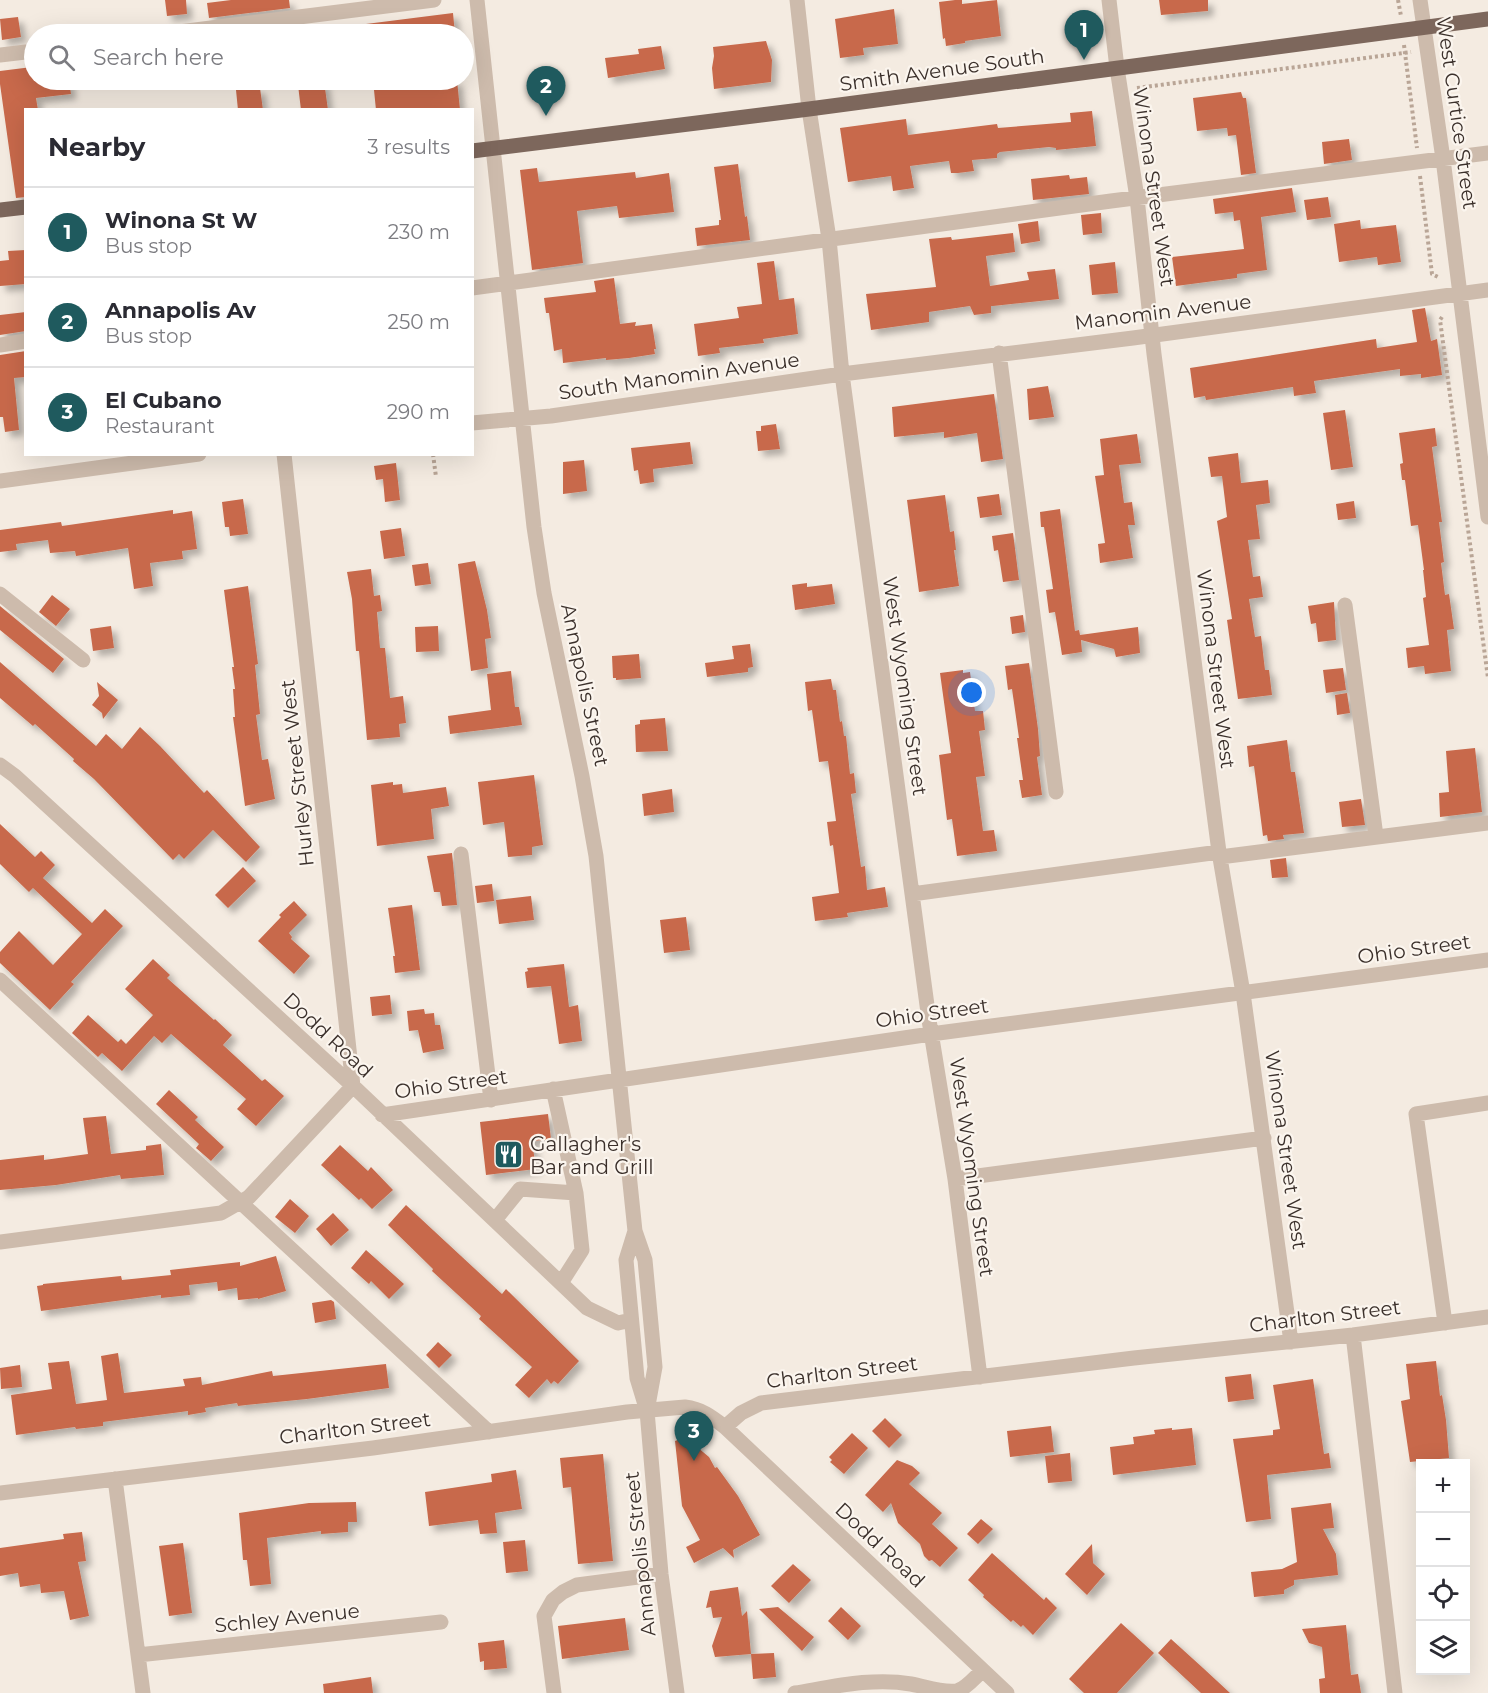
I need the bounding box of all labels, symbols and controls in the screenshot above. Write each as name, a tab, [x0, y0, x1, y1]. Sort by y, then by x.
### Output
pin: 1	[1064, 10, 1104, 60]
street label: West Curtice Street	[1432, 15, 1482, 211]
search box	[24, 24, 474, 90]
icon: search	[45, 41, 78, 74]
text: Search here	[93, 44, 224, 71]
street label: Smith Avenue South	[838, 44, 1046, 96]
pin: 2	[526, 66, 566, 116]
street label: Winona Street West	[1128, 86, 1180, 288]
text: Nearby	[48, 131, 145, 163]
text: 3 results	[367, 135, 450, 159]
text: Winona St W	[105, 207, 257, 234]
text: 1	[64, 220, 71, 244]
text: 230 m	[388, 220, 450, 244]
text: Bus stop	[105, 234, 192, 258]
street label: Manomin Avenue	[1073, 289, 1253, 335]
text: Annapolis Av	[105, 297, 256, 324]
text: 2	[62, 310, 73, 334]
text: 250 m	[388, 310, 450, 334]
text: Bus stop	[105, 324, 192, 348]
street label: South Manomin Avenue	[557, 347, 801, 405]
text: El Cubano	[105, 387, 222, 414]
text: 3	[62, 400, 73, 424]
text: 290 m	[387, 400, 450, 424]
text: Restaurant	[105, 414, 215, 438]
street label: Winona Street West	[1192, 568, 1240, 770]
street label: West Wyoming Street	[878, 575, 932, 797]
street label: Annapolis Street	[556, 602, 614, 768]
street label: Hurley Street West	[275, 678, 319, 868]
your location	[957, 678, 986, 707]
street label: Ohio Street	[1356, 929, 1472, 969]
street label: Dodd Road	[278, 987, 378, 1083]
street label: Ohio Street	[874, 993, 990, 1033]
street label: Winona Street West	[1260, 1049, 1312, 1251]
street label: West Wyoming Street	[945, 1056, 999, 1278]
street label: Ohio Street	[393, 1064, 509, 1104]
place label: Gallagher's Bar and Grill	[530, 1132, 654, 1179]
restaurant icon: Gallagher's Bar and Grill	[493, 1139, 525, 1171]
street label: Charlton Street	[1248, 1295, 1402, 1337]
street label: Charlton Street	[765, 1351, 919, 1393]
street label: Charlton Street	[278, 1407, 432, 1449]
pin: 3	[674, 1412, 714, 1461]
map controls	[1416, 1459, 1470, 1675]
button: +	[1416, 1459, 1470, 1513]
street label: Annapolis Street	[619, 1470, 661, 1638]
street label: Dodd Road	[830, 1497, 930, 1593]
button: −	[1416, 1513, 1470, 1567]
button: locate	[1416, 1567, 1470, 1621]
street label: Schley Avenue	[213, 1598, 361, 1638]
button: layers	[1416, 1621, 1470, 1675]

